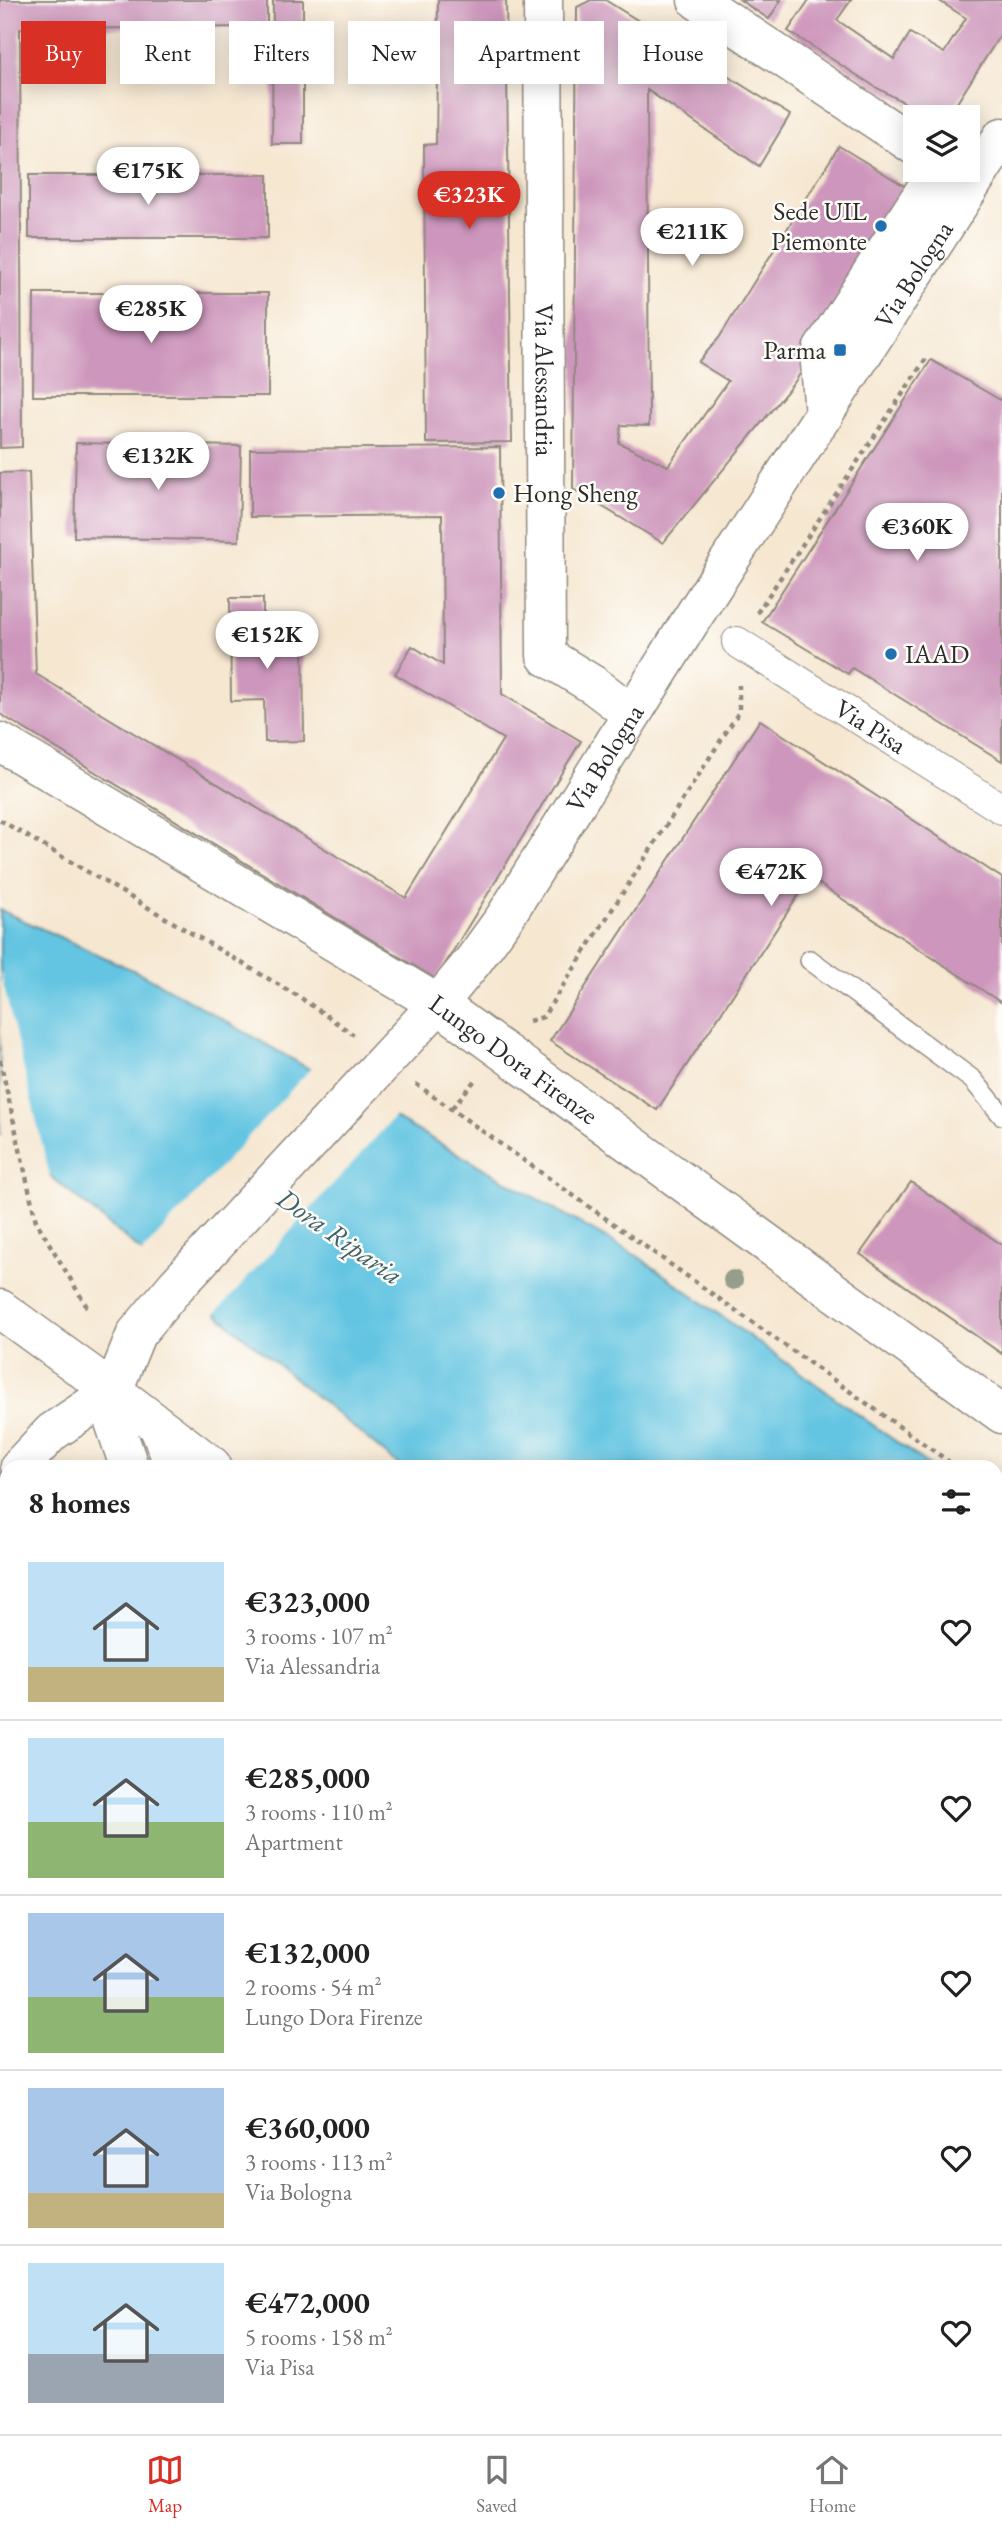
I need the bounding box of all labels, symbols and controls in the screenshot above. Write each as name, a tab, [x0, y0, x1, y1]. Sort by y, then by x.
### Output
chip: Buy	[21, 21, 106, 84]
chip: Rent	[120, 21, 215, 84]
chip: Filters	[229, 21, 334, 84]
chip: New	[348, 21, 440, 84]
chip: Apartment	[454, 21, 604, 84]
chip: House	[618, 21, 727, 84]
map controls	[903, 105, 980, 182]
button: layers	[903, 105, 980, 182]
pin: €175K	[99, 148, 197, 207]
text: €175K	[112, 155, 184, 185]
pin: €323K	[420, 172, 518, 231]
text: €323K	[433, 179, 505, 209]
place label: Sede UIL Piemonte	[771, 194, 867, 258]
pin: €211K	[643, 208, 741, 268]
street label: Via Bologna	[867, 214, 961, 334]
text: €211K	[656, 216, 728, 246]
marker: Sede UIL Piemonte	[873, 218, 889, 234]
pin: €285K	[102, 286, 200, 345]
text: €285K	[115, 293, 187, 323]
street label: Via Alessandria	[527, 304, 562, 457]
place label: Parma	[763, 333, 827, 367]
marker: Parma	[832, 342, 848, 358]
pin: €132K	[109, 433, 207, 492]
text: €132K	[122, 440, 194, 470]
place label: Hong Sheng	[513, 476, 639, 510]
marker: Hong Sheng	[491, 485, 507, 501]
pin: €360K	[868, 504, 966, 563]
text: €360K	[881, 511, 953, 541]
pin: €152K	[218, 612, 316, 671]
text: €152K	[231, 619, 303, 649]
place label: IAAD	[905, 637, 969, 671]
marker: IAAD	[883, 646, 899, 662]
street label: Via Pisa	[828, 691, 913, 762]
street label: Via Bologna	[558, 697, 652, 818]
pin: €472K	[722, 848, 820, 908]
text: €472K	[735, 856, 807, 886]
street label: Lungo Dora Firenze	[422, 986, 605, 1132]
water label: Dora Riparia	[269, 1179, 410, 1293]
text: 8 homes	[28, 1483, 130, 1522]
icon: filters	[937, 1483, 975, 1521]
text: €323,000	[245, 1582, 370, 1621]
icon: home	[84, 1590, 168, 1674]
icon: heart	[937, 1613, 975, 1651]
text: 3 rooms · 107 m²	[245, 1621, 393, 1651]
text: Via Alessandria	[245, 1651, 380, 1681]
text: €285,000	[245, 1758, 370, 1797]
icon: home	[84, 1766, 168, 1850]
icon: heart	[937, 1789, 975, 1827]
text: 3 rooms · 110 m²	[245, 1797, 393, 1827]
text: Apartment	[245, 1827, 343, 1857]
text: €132,000	[245, 1933, 370, 1972]
icon: home	[84, 1941, 168, 2025]
icon: heart	[937, 1964, 975, 2002]
text: 2 rooms · 54 m²	[245, 1972, 382, 2002]
text: Lungo Dora Firenze	[245, 2002, 423, 2032]
text: €360,000	[245, 2108, 370, 2147]
icon: home	[84, 2116, 168, 2200]
icon: heart	[937, 2139, 975, 2177]
text: 3 rooms · 113 m²	[245, 2147, 393, 2177]
text: Via Bologna	[245, 2177, 352, 2207]
text: €472,000	[245, 2283, 370, 2322]
icon: home	[84, 2291, 168, 2375]
icon: heart	[937, 2314, 975, 2352]
text: 5 rooms · 158 m²	[245, 2322, 393, 2352]
text: Via Pisa	[245, 2352, 314, 2382]
tab: Map	[146, 2451, 184, 2518]
tab: Saved	[476, 2451, 517, 2518]
tab: Home	[809, 2451, 856, 2518]

